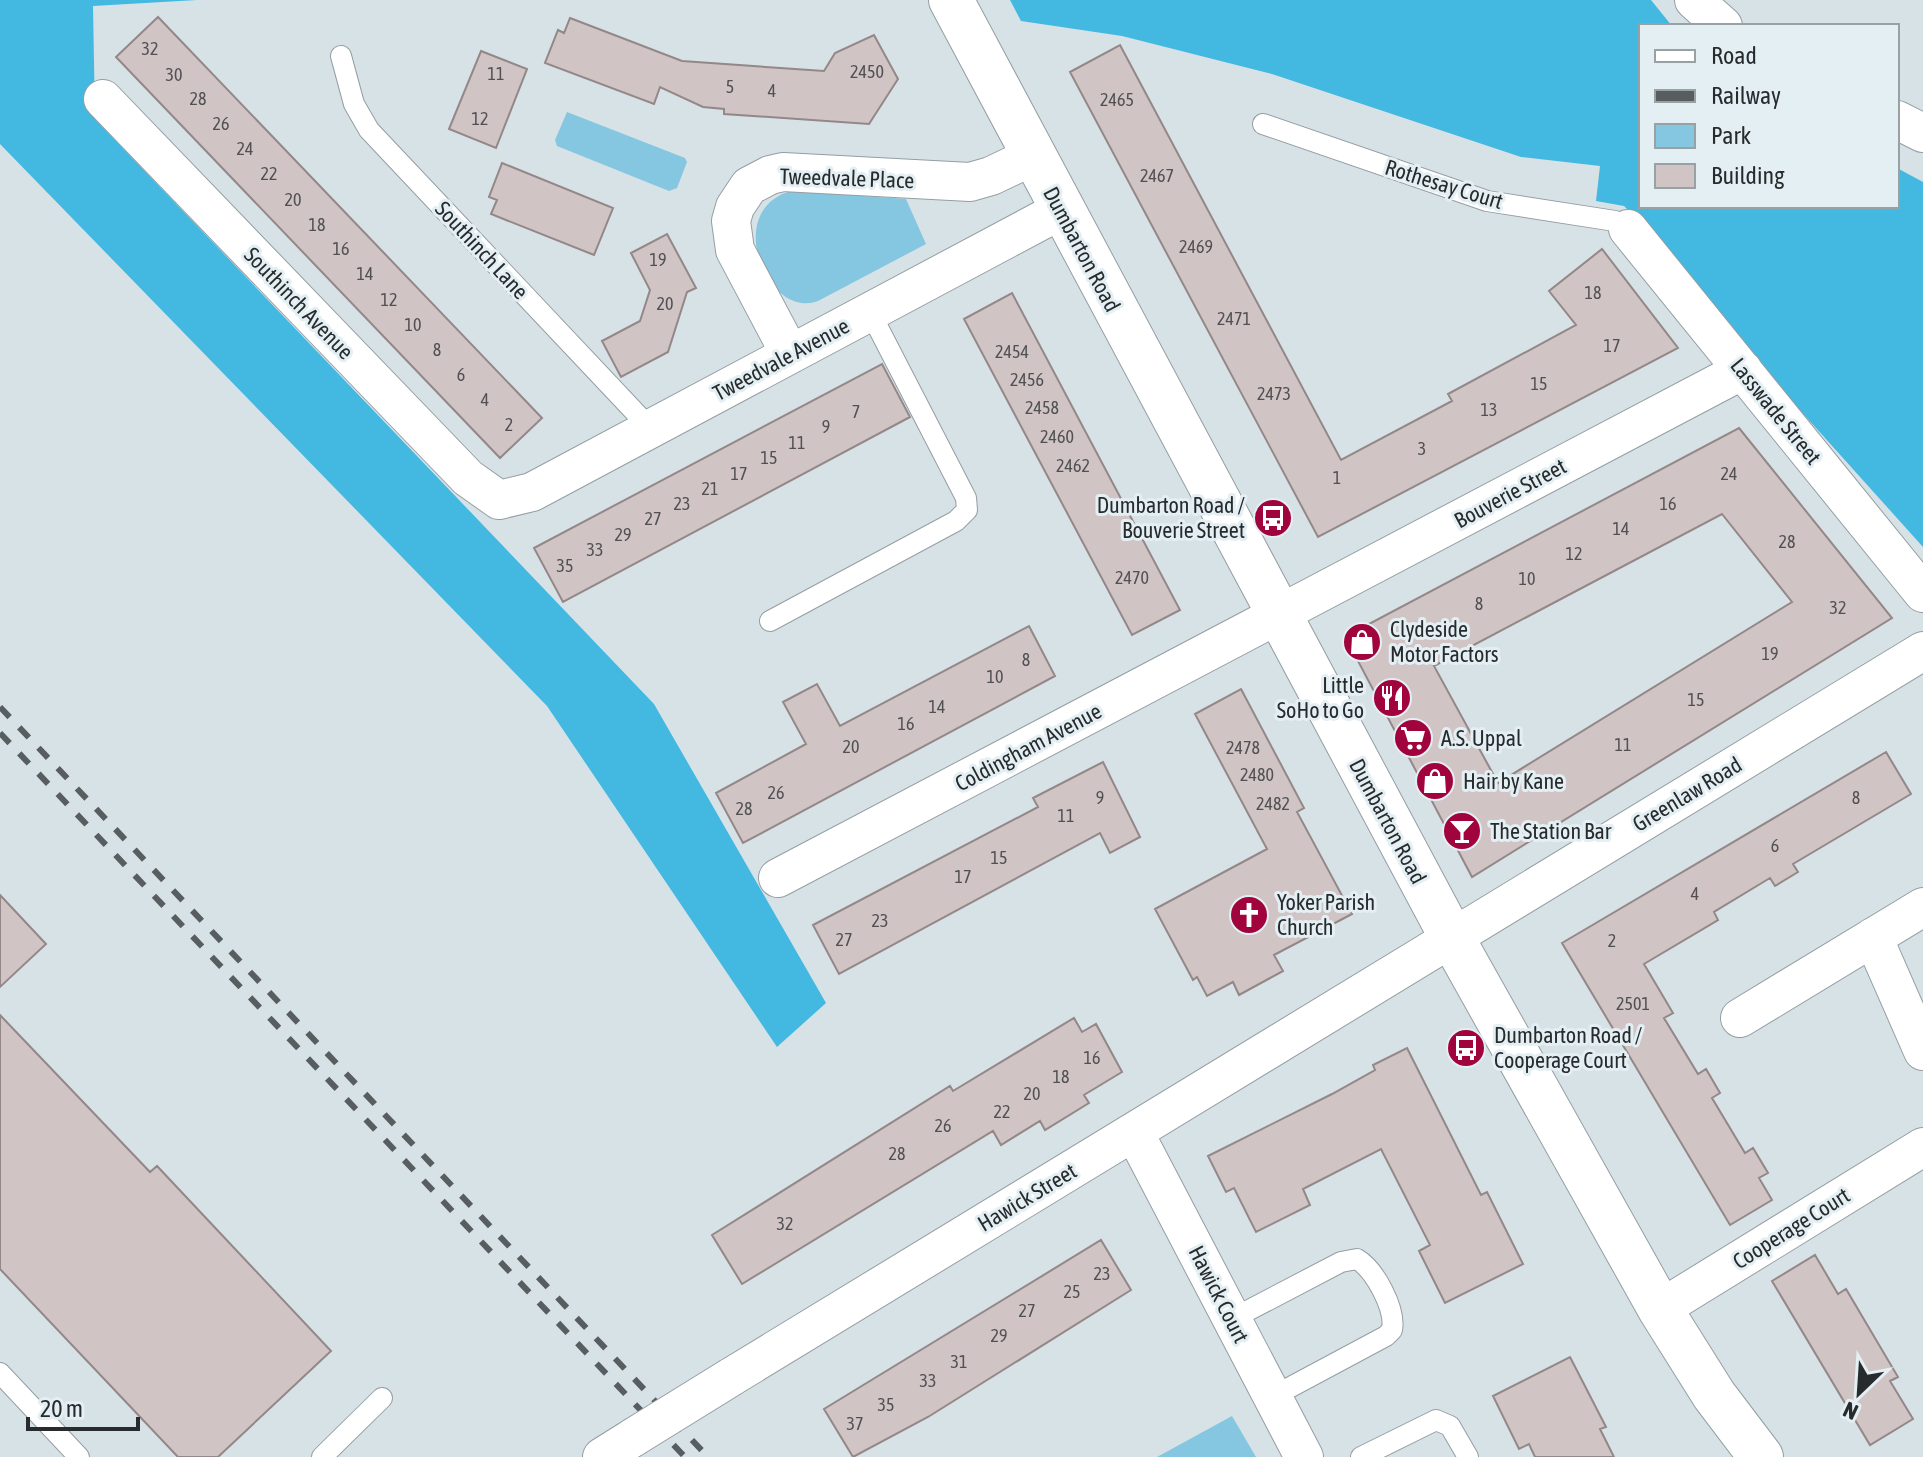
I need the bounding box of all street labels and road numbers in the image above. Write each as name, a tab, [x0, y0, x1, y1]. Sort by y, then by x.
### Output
street label: Rothesay Court	[1382, 154, 1506, 214]
street label: Tweedvale Place	[779, 163, 915, 193]
street label: Dumbarton Road	[1038, 182, 1126, 316]
street label: Southinch Lane	[430, 196, 534, 304]
street label: Southinch Avenue	[239, 242, 359, 364]
street label: Tweedvale Avenue	[708, 312, 854, 406]
street label: Lasswade Street	[1725, 353, 1827, 469]
street label: Bouverie Street	[1450, 453, 1570, 533]
street label: Coldingham Avenue	[950, 697, 1106, 797]
street label: Greenlaw Road	[1628, 751, 1746, 837]
street label: Dumbarton Road	[1344, 754, 1432, 888]
street label: Hawick Street	[973, 1157, 1081, 1237]
street label: Cooperage Court	[1728, 1182, 1854, 1274]
street label: Hawick Court	[1183, 1241, 1255, 1347]

